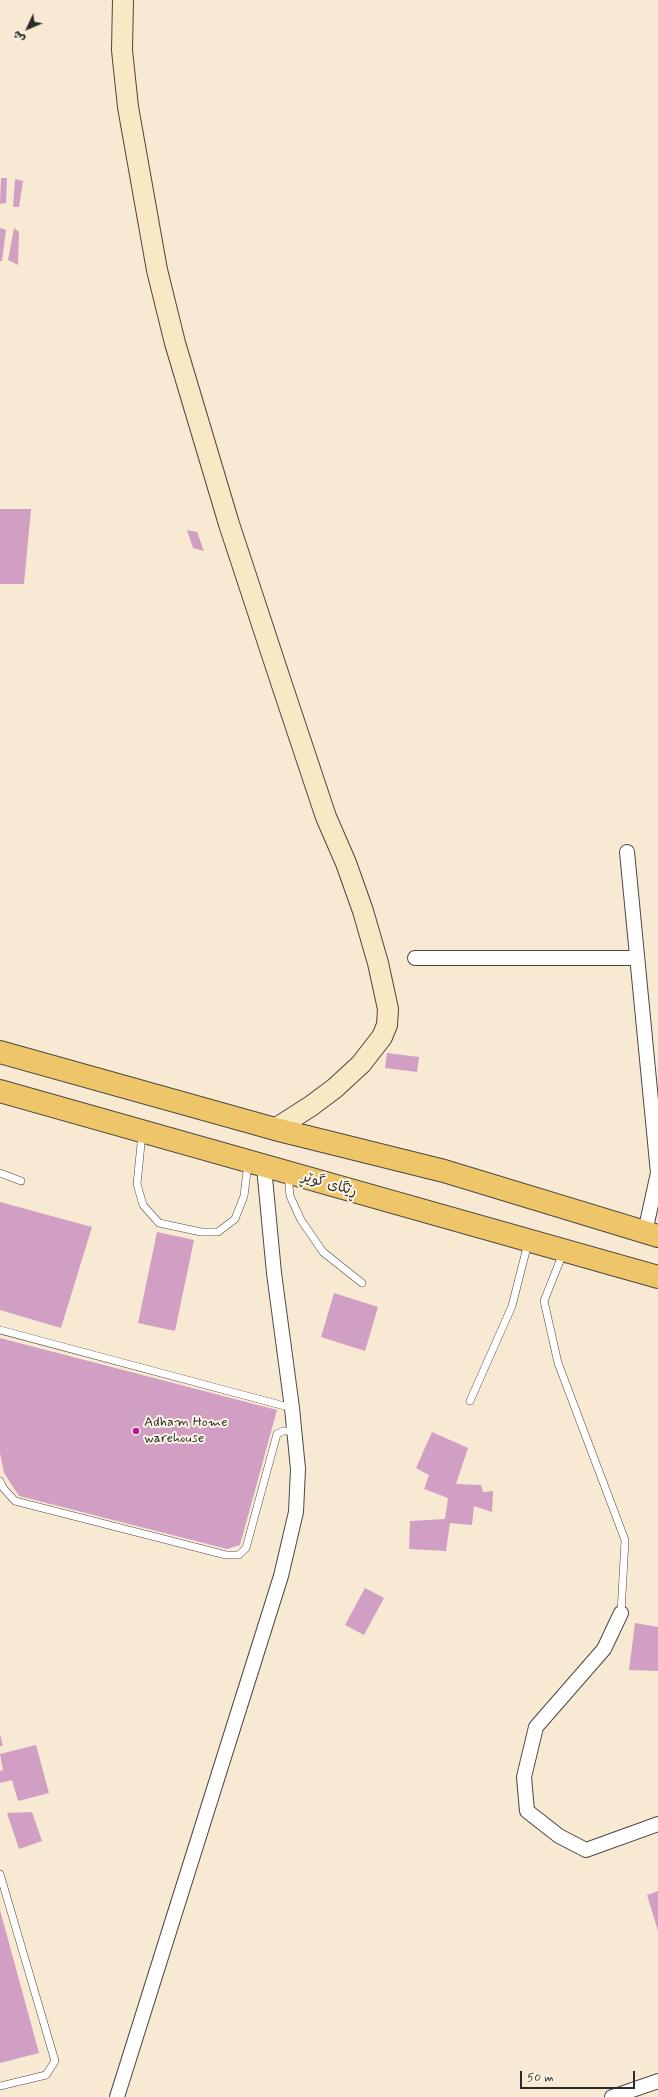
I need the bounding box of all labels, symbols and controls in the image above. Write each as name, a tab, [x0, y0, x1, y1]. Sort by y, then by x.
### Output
north arrow	[8, 8, 48, 48]
text: ش	[10, 27, 29, 46]
street label: ڕێگای گوێڕ	[299, 1169, 359, 1201]
place label: Adham Home warehouse	[144, 1415, 227, 1448]
marker: Adham Home warehouse	[131, 1426, 141, 1436]
scale bar	[522, 2063, 637, 2089]
text: 50 m	[527, 2070, 554, 2086]

